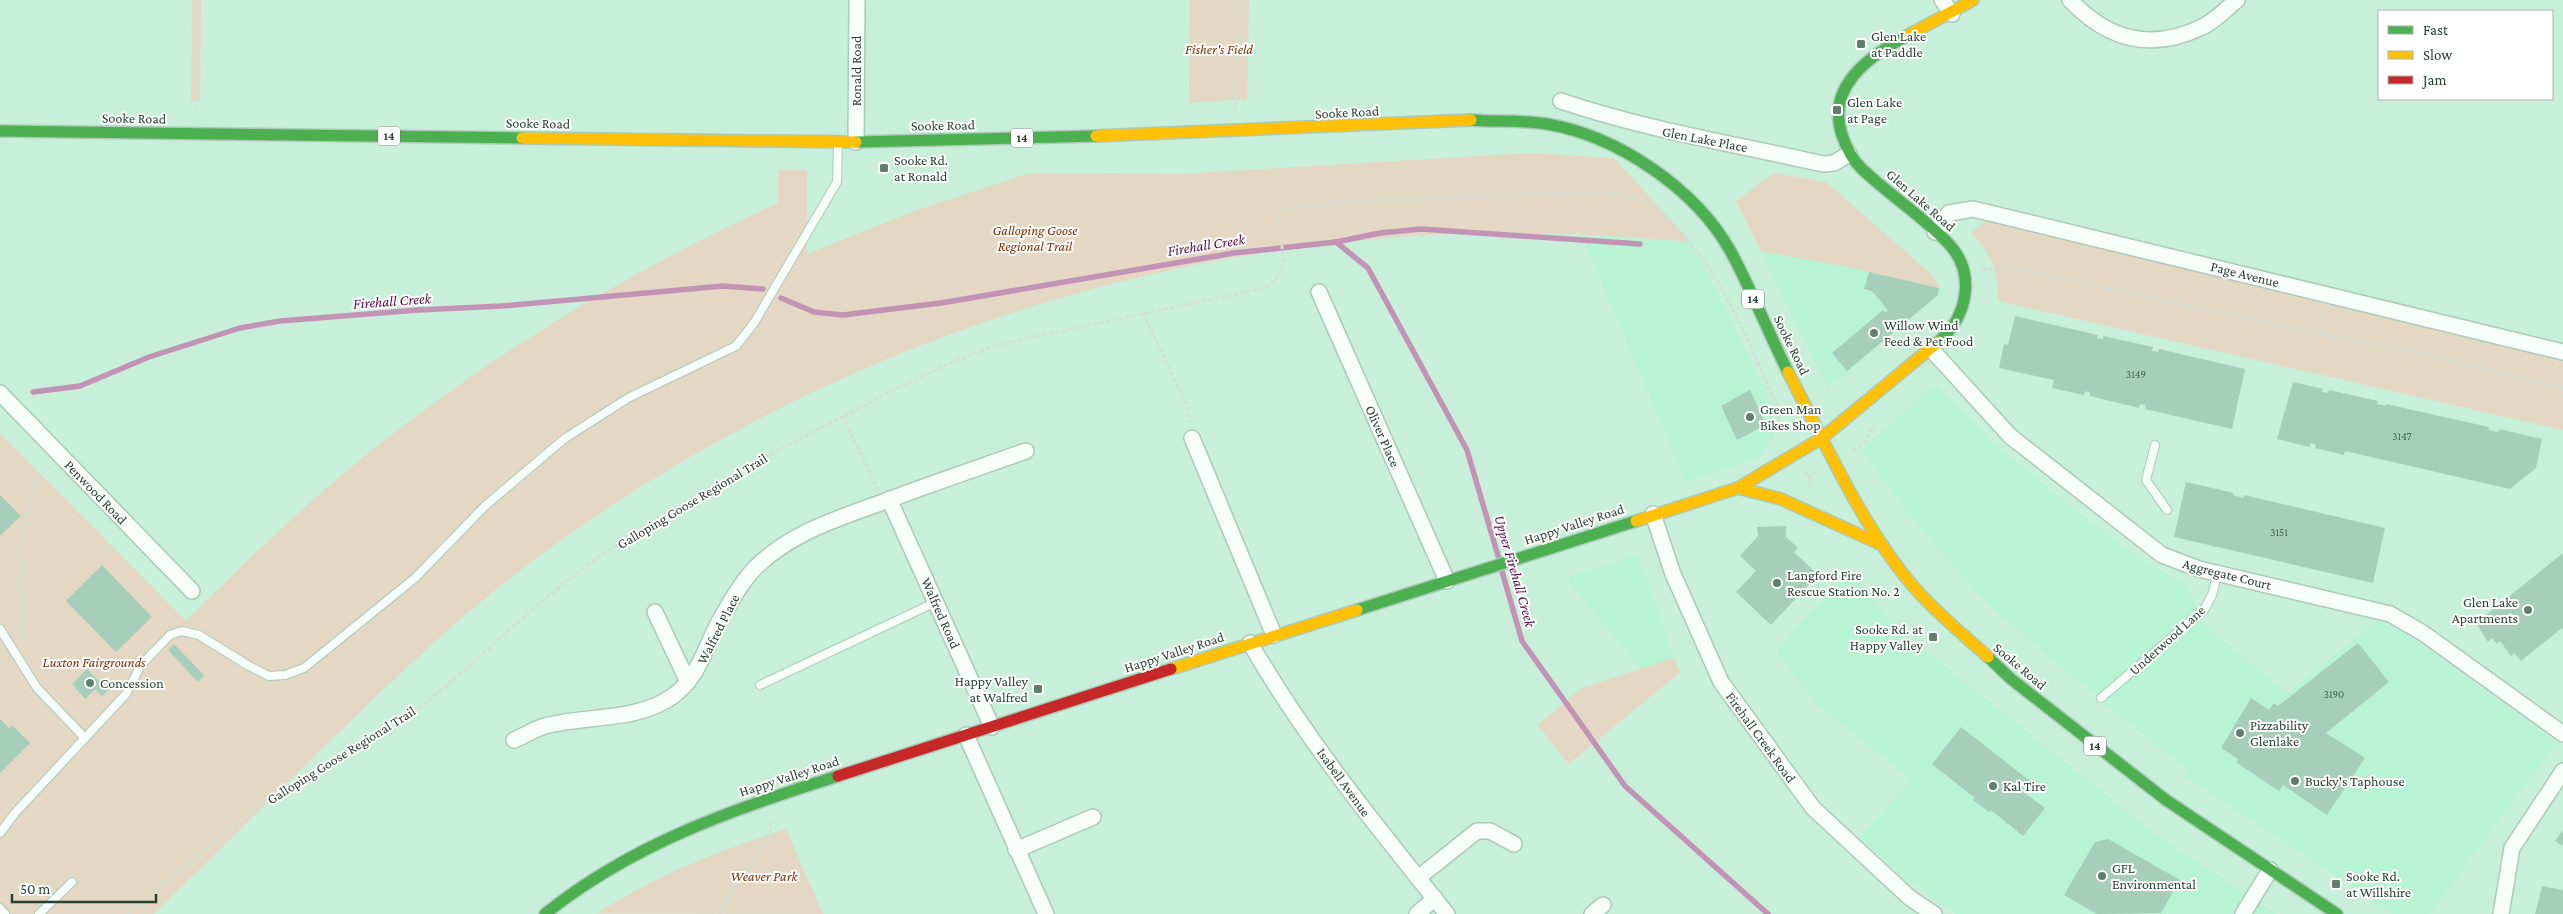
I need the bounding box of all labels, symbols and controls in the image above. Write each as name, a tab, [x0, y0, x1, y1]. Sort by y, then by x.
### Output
legend	[2378, 10, 2553, 100]
text: Fast	[2423, 22, 2449, 38]
place label: Glen Lake at Paddle	[1871, 28, 1926, 60]
street label: Ronald Road	[848, 35, 864, 106]
marker: Glen Lake at Paddle	[1855, 38, 1867, 50]
park label: Fisher's Field	[1185, 41, 1253, 57]
text: Slow	[2423, 47, 2453, 63]
text: Jam	[2421, 72, 2446, 89]
place label: Glen Lake at Page	[1847, 94, 1902, 126]
street label: Sooke Road	[1315, 102, 1380, 122]
marker: Glen Lake at Page	[1831, 104, 1843, 116]
street label: Sooke Road	[102, 109, 167, 127]
street label: Sooke Road	[506, 114, 571, 132]
street label: Sooke Road	[911, 116, 976, 134]
street label: Glen Lake Place	[1661, 123, 1749, 155]
road number: 14	[378, 126, 400, 146]
road number: 14	[1011, 128, 1033, 148]
place label: Sooke Rd. at Ronald	[894, 152, 948, 184]
marker: Sooke Rd. at Ronald	[878, 162, 890, 174]
street label: Glen Lake Road	[1883, 166, 1959, 235]
park label: Galloping Goose Regional Trail	[992, 222, 1078, 254]
water label: Firehall Creek	[1166, 231, 1247, 259]
street label: Page Avenue	[2209, 258, 2281, 290]
water label: Firehall Creek	[352, 290, 433, 312]
road number: 14	[1742, 290, 1764, 308]
street label: Sooke Road	[1771, 313, 1814, 378]
place label: Willow Wind Feed & Pet Food	[1884, 317, 1974, 349]
marker: Willow Wind Feed & Pet Food	[1868, 327, 1880, 339]
house number: 3149	[2126, 368, 2146, 380]
place label: Green Man Bikes Shop	[1760, 401, 1822, 433]
street label: Oliver Place	[1362, 403, 1404, 469]
marker: Green Man Bikes Shop	[1744, 411, 1756, 423]
house number: 3147	[2392, 430, 2412, 442]
street label: Galloping Goose Regional Trail	[614, 450, 770, 552]
street label: Penwood Road	[61, 457, 131, 528]
street label: Happy Valley Road	[1522, 500, 1627, 548]
water label: Upper Firehall Creek	[1490, 513, 1539, 631]
house number: 3151	[2270, 526, 2288, 538]
street label: Aggregate Court	[2181, 555, 2273, 593]
place label: Langford Fire Rescue Station No. 2	[1787, 567, 1900, 599]
street label: Walfred Road	[918, 575, 964, 651]
marker: Langford Fire Rescue Station No. 2	[1771, 577, 1783, 589]
street label: Walfred Place	[694, 591, 742, 667]
place label: Glen Lake Apartments	[2452, 594, 2518, 626]
street label: Underwood Lane	[2126, 602, 2208, 678]
marker: Glen Lake Apartments	[2522, 604, 2534, 616]
place label: Sooke Rd. at Happy Valley	[1850, 621, 1924, 653]
street label: Happy Valley Road	[1122, 628, 1227, 676]
marker: Sooke Rd. at Happy Valley	[1927, 631, 1939, 643]
street label: Sooke Road	[1990, 639, 2050, 693]
park label: Luxton Fairgrounds	[42, 654, 146, 670]
place label: Happy Valley at Walfred	[955, 673, 1029, 705]
place label: Concession	[100, 675, 164, 691]
marker: Concession	[84, 677, 96, 689]
marker: Happy Valley at Walfred	[1032, 683, 1044, 695]
house number: 3190	[2324, 688, 2344, 700]
street label: Firehall Creek Road	[1723, 689, 1800, 786]
street label: Galloping Goose Regional Trail	[264, 702, 418, 807]
place label: Pizzability Glenlake	[2250, 717, 2309, 749]
marker: Pizzability Glenlake	[2234, 727, 2246, 739]
road number: 14	[2084, 736, 2106, 756]
street label: Isabell Avenue	[1314, 745, 1374, 819]
street label: Happy Valley Road	[737, 752, 842, 800]
place label: Bucky's Taphouse	[2305, 773, 2405, 789]
marker: Bucky's Taphouse	[2289, 775, 2301, 787]
place label: Kal Tire	[2003, 778, 2046, 794]
marker: Kal Tire	[1987, 780, 1999, 792]
place label: GFL Environmental	[2112, 860, 2196, 892]
park label: Weaver Park	[730, 868, 798, 884]
place label: Sooke Rd. at Willshire	[2346, 868, 2411, 900]
marker: GFL Environmental	[2096, 870, 2108, 882]
scale bar	[12, 872, 156, 904]
marker: Sooke Rd. at Willshire	[2330, 878, 2342, 890]
text: 50 m	[20, 881, 50, 897]

